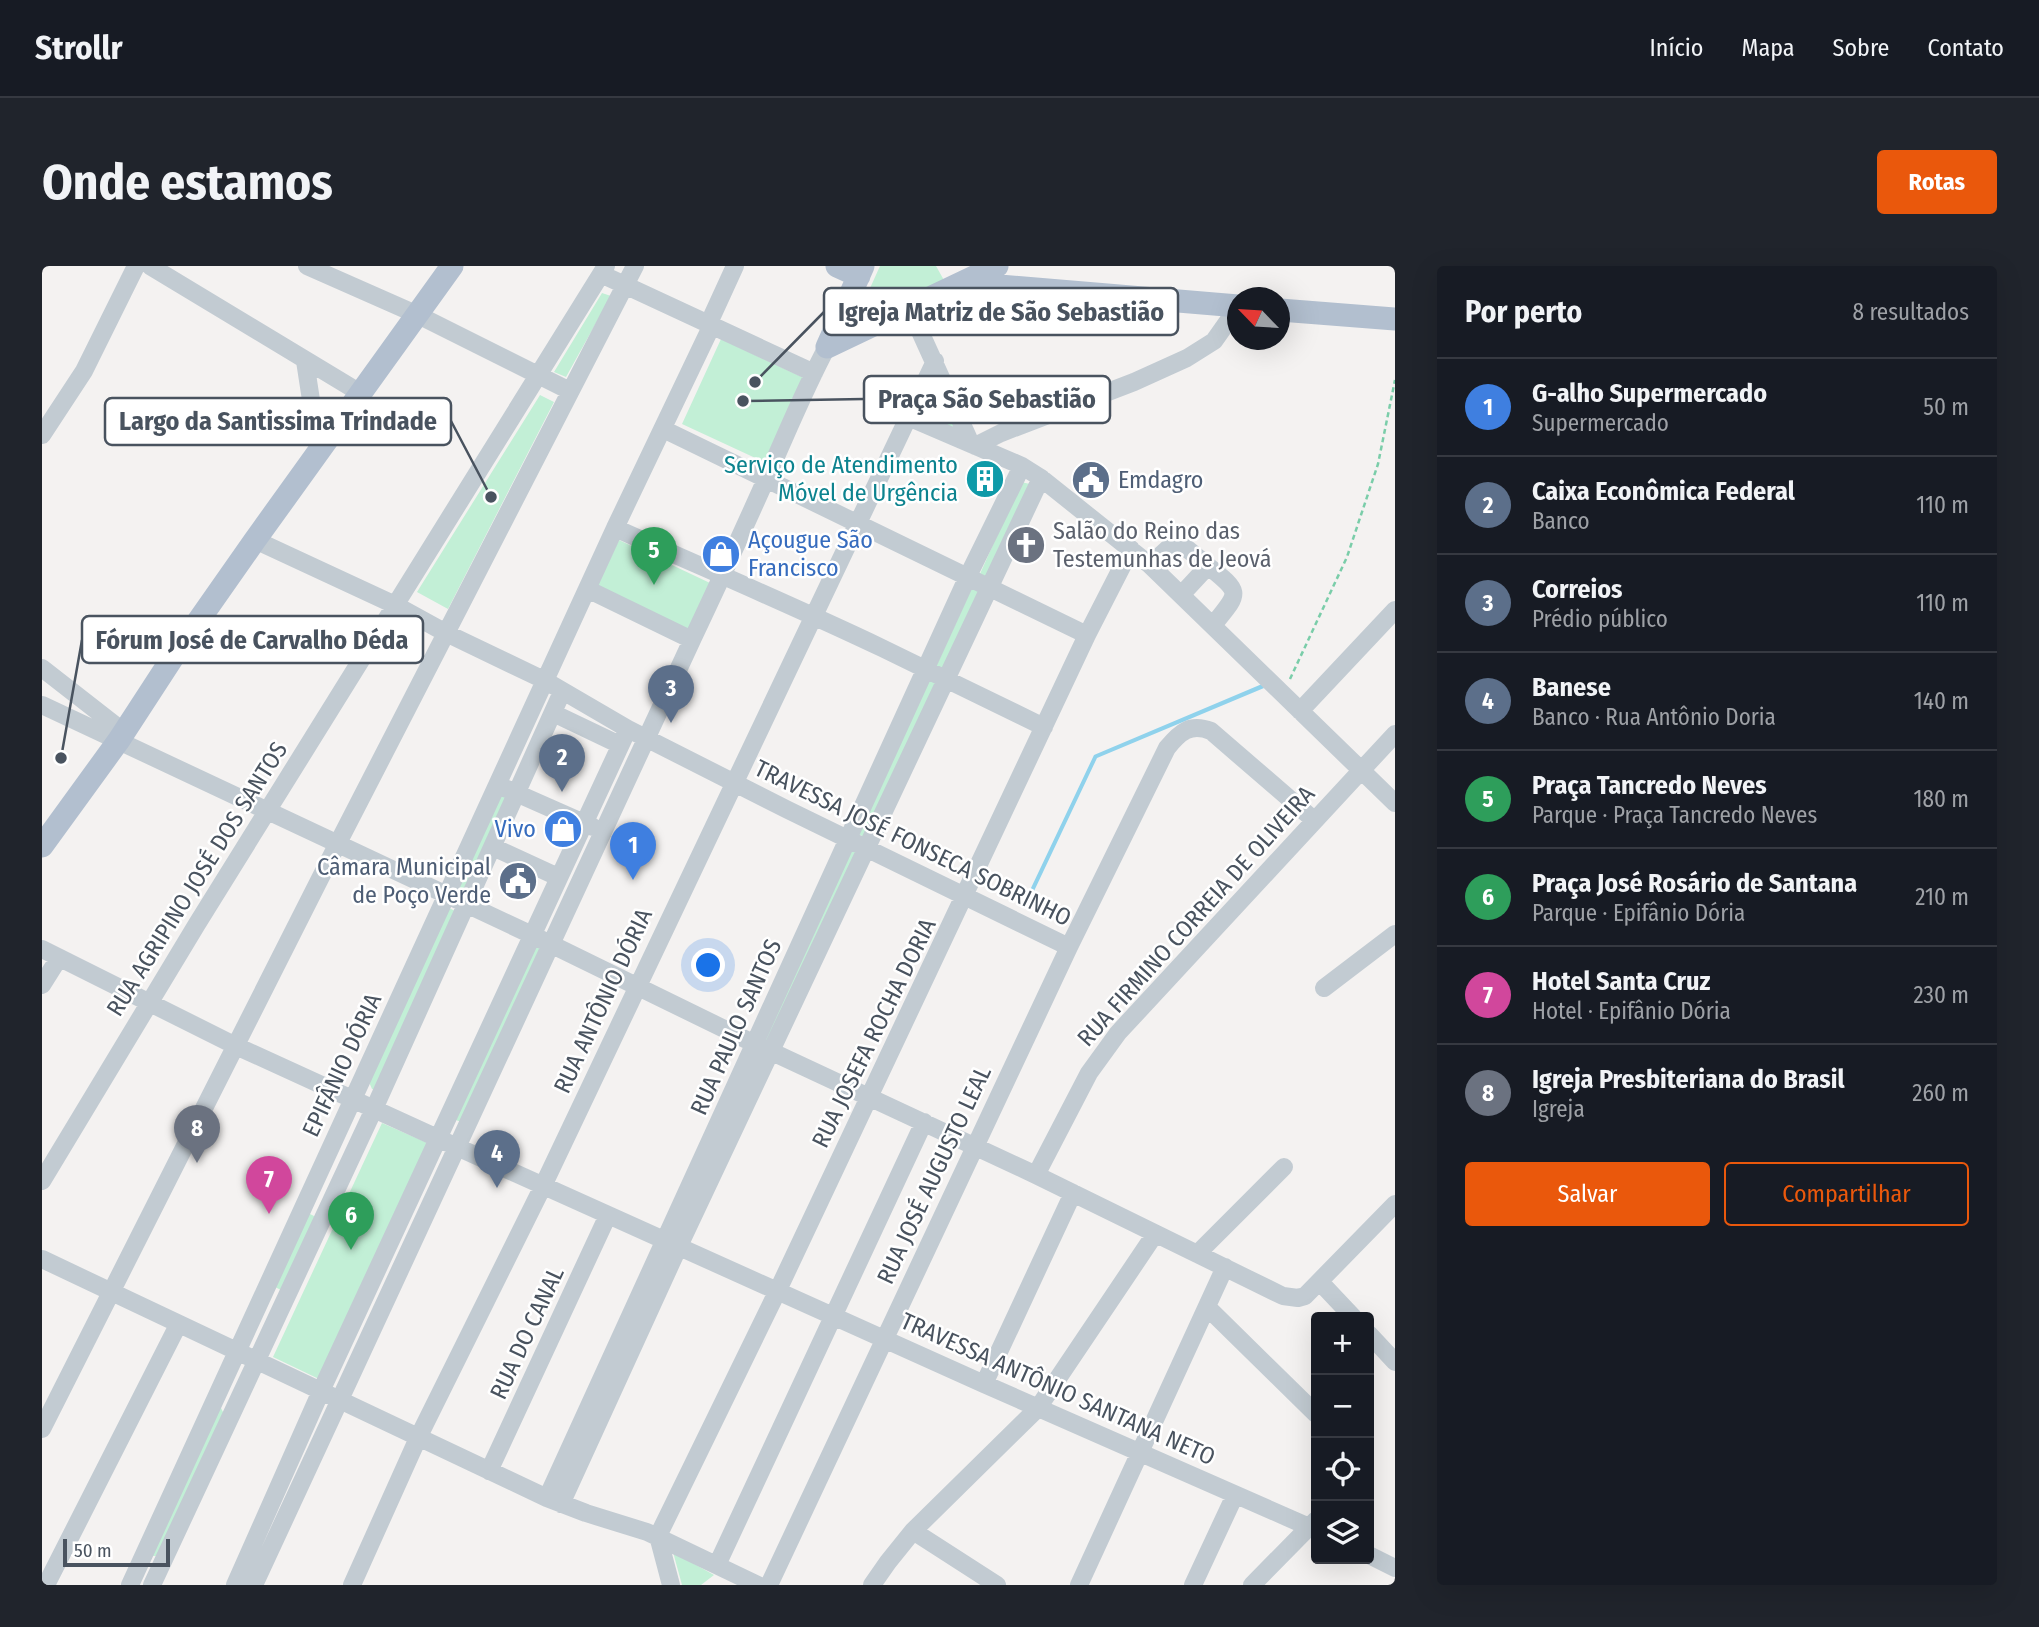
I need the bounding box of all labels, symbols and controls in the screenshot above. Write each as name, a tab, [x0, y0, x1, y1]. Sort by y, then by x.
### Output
text: Strollr	[35, 28, 123, 68]
text: Início	[1650, 34, 1703, 62]
text: Mapa	[1741, 34, 1795, 62]
text: Sobre	[1833, 34, 1889, 62]
text: Contato	[1927, 34, 2004, 62]
button: Rotas	[1877, 150, 1997, 214]
text: Onde estamos	[42, 153, 333, 212]
north arrow	[1227, 287, 1290, 350]
callout: Igreja Matriz de São Sebastião	[824, 288, 1178, 335]
text: Por perto	[1465, 294, 1582, 330]
text: Igreja Matriz de São Sebastião	[838, 297, 1164, 328]
text: 8 resultados	[1853, 298, 1969, 326]
callout: Praça São Sebastião	[864, 376, 1110, 423]
text: G-alho Supermercado	[1532, 378, 1767, 409]
text: Praça São Sebastião	[878, 384, 1096, 415]
text: 1	[1483, 393, 1493, 421]
text: 50 m	[1923, 393, 1969, 421]
callout: Largo da Santissima Trindade	[105, 398, 451, 445]
text: Largo da Santissima Trindade	[119, 406, 437, 437]
text: Supermercado	[1532, 409, 1669, 437]
place label: Serviço de Atendimento Móvel de Urgência	[724, 451, 958, 507]
building icon: Serviço de Atendimento Móvel de Urgência	[964, 458, 1006, 500]
public building icon: Emdagro	[1070, 459, 1112, 501]
place label: Emdagro	[1118, 466, 1203, 494]
text: Caixa Econômica Federal	[1532, 476, 1795, 507]
text: 2	[1483, 491, 1493, 519]
text: 110 m	[1916, 491, 1969, 519]
text: Banco	[1532, 507, 1589, 535]
place label: Salão do Reino das Testemunhas de Jeová	[1053, 517, 1271, 573]
church icon: Salão do Reino das Testemunhas de Jeová	[1005, 524, 1047, 566]
place label: Açougue São Francisco	[748, 526, 873, 582]
pin: 5	[631, 527, 677, 585]
shop icon: Açougue São Francisco	[700, 533, 742, 575]
text: Correios	[1532, 574, 1622, 605]
text: 3	[1483, 589, 1493, 617]
text: 110 m	[1916, 589, 1969, 617]
text: Prédio público	[1532, 605, 1668, 633]
callout: Fórum José de Carvalho Déda	[82, 616, 423, 663]
text: Fórum José de Carvalho Déda	[96, 625, 408, 656]
pin: 3	[648, 665, 694, 723]
text: Banese	[1532, 672, 1611, 703]
text: 4	[1482, 687, 1494, 715]
text: 140 m	[1914, 687, 1969, 715]
text: Banco · Rua Antônio Doria	[1532, 703, 1776, 731]
pin: 2	[539, 734, 585, 792]
street label: RUA AGRIPINO JOSÉ DOS SANTOS	[100, 736, 293, 1021]
street label: TRAVESSA JOSÉ FONSECA SOBRINHO	[750, 753, 1076, 932]
text: Praça Tancredo Neves	[1532, 770, 1767, 801]
street label: RUA FIRMINO CORREIA DE OLIVEIRA	[1072, 780, 1321, 1052]
text: 5	[1482, 785, 1494, 813]
text: 180 m	[1913, 785, 1969, 813]
text: Parque · Praça Tancredo Neves	[1532, 801, 1817, 829]
shop icon: Vivo	[542, 808, 584, 850]
place label: Vivo	[495, 815, 536, 843]
pin: 1	[610, 822, 656, 880]
place label: Câmara Municipal de Poço Verde	[317, 853, 491, 909]
public building icon: Câmara Municipal de Poço Verde	[497, 860, 539, 902]
text: Praça José Rosário de Santana	[1532, 868, 1857, 899]
text: 6	[1482, 883, 1494, 911]
text: 210 m	[1915, 883, 1969, 911]
text: Parque · Epifânio Dória	[1532, 899, 1745, 927]
street label: RUA ANTÔNIO DÓRIA	[547, 904, 658, 1098]
street label: RUA JOSEFA ROCHA DORIA	[806, 914, 942, 1152]
street label: RUA PAULO SANTOS	[685, 935, 787, 1119]
your location	[691, 948, 725, 982]
text: Hotel Santa Cruz	[1532, 966, 1710, 997]
text: 7	[1483, 981, 1493, 1009]
text: 230 m	[1913, 981, 1969, 1009]
street label: EPIFÂNIO DÓRIA	[297, 989, 388, 1141]
text: Hotel · Epifânio Dória	[1532, 997, 1731, 1025]
street label: RUA JOSÉ AUGUSTO LEAL	[870, 1061, 997, 1288]
text: Igreja Presbiteriana do Brasil	[1532, 1064, 1845, 1095]
text: 8	[1482, 1079, 1494, 1107]
text: 260 m	[1912, 1079, 1969, 1107]
text: Igreja	[1532, 1095, 1585, 1123]
pin: 8	[174, 1105, 220, 1163]
pin: 4	[474, 1130, 520, 1188]
pin: 7	[246, 1156, 292, 1214]
button: Salvar	[1465, 1162, 1710, 1226]
button: Compartilhar	[1724, 1162, 1969, 1226]
pin: 6	[328, 1192, 374, 1250]
street label: RUA DO CANAL	[484, 1262, 570, 1403]
street label: TRAVESSA ANTÔNIO SANTANA NETO	[897, 1306, 1220, 1471]
map controls	[1311, 1312, 1374, 1564]
button: +	[1311, 1312, 1374, 1375]
button: −	[1311, 1375, 1374, 1438]
button: locate	[1311, 1438, 1374, 1501]
button: layers	[1311, 1501, 1374, 1564]
scale bar	[63, 1536, 170, 1568]
text: 50 m	[74, 1539, 112, 1562]

